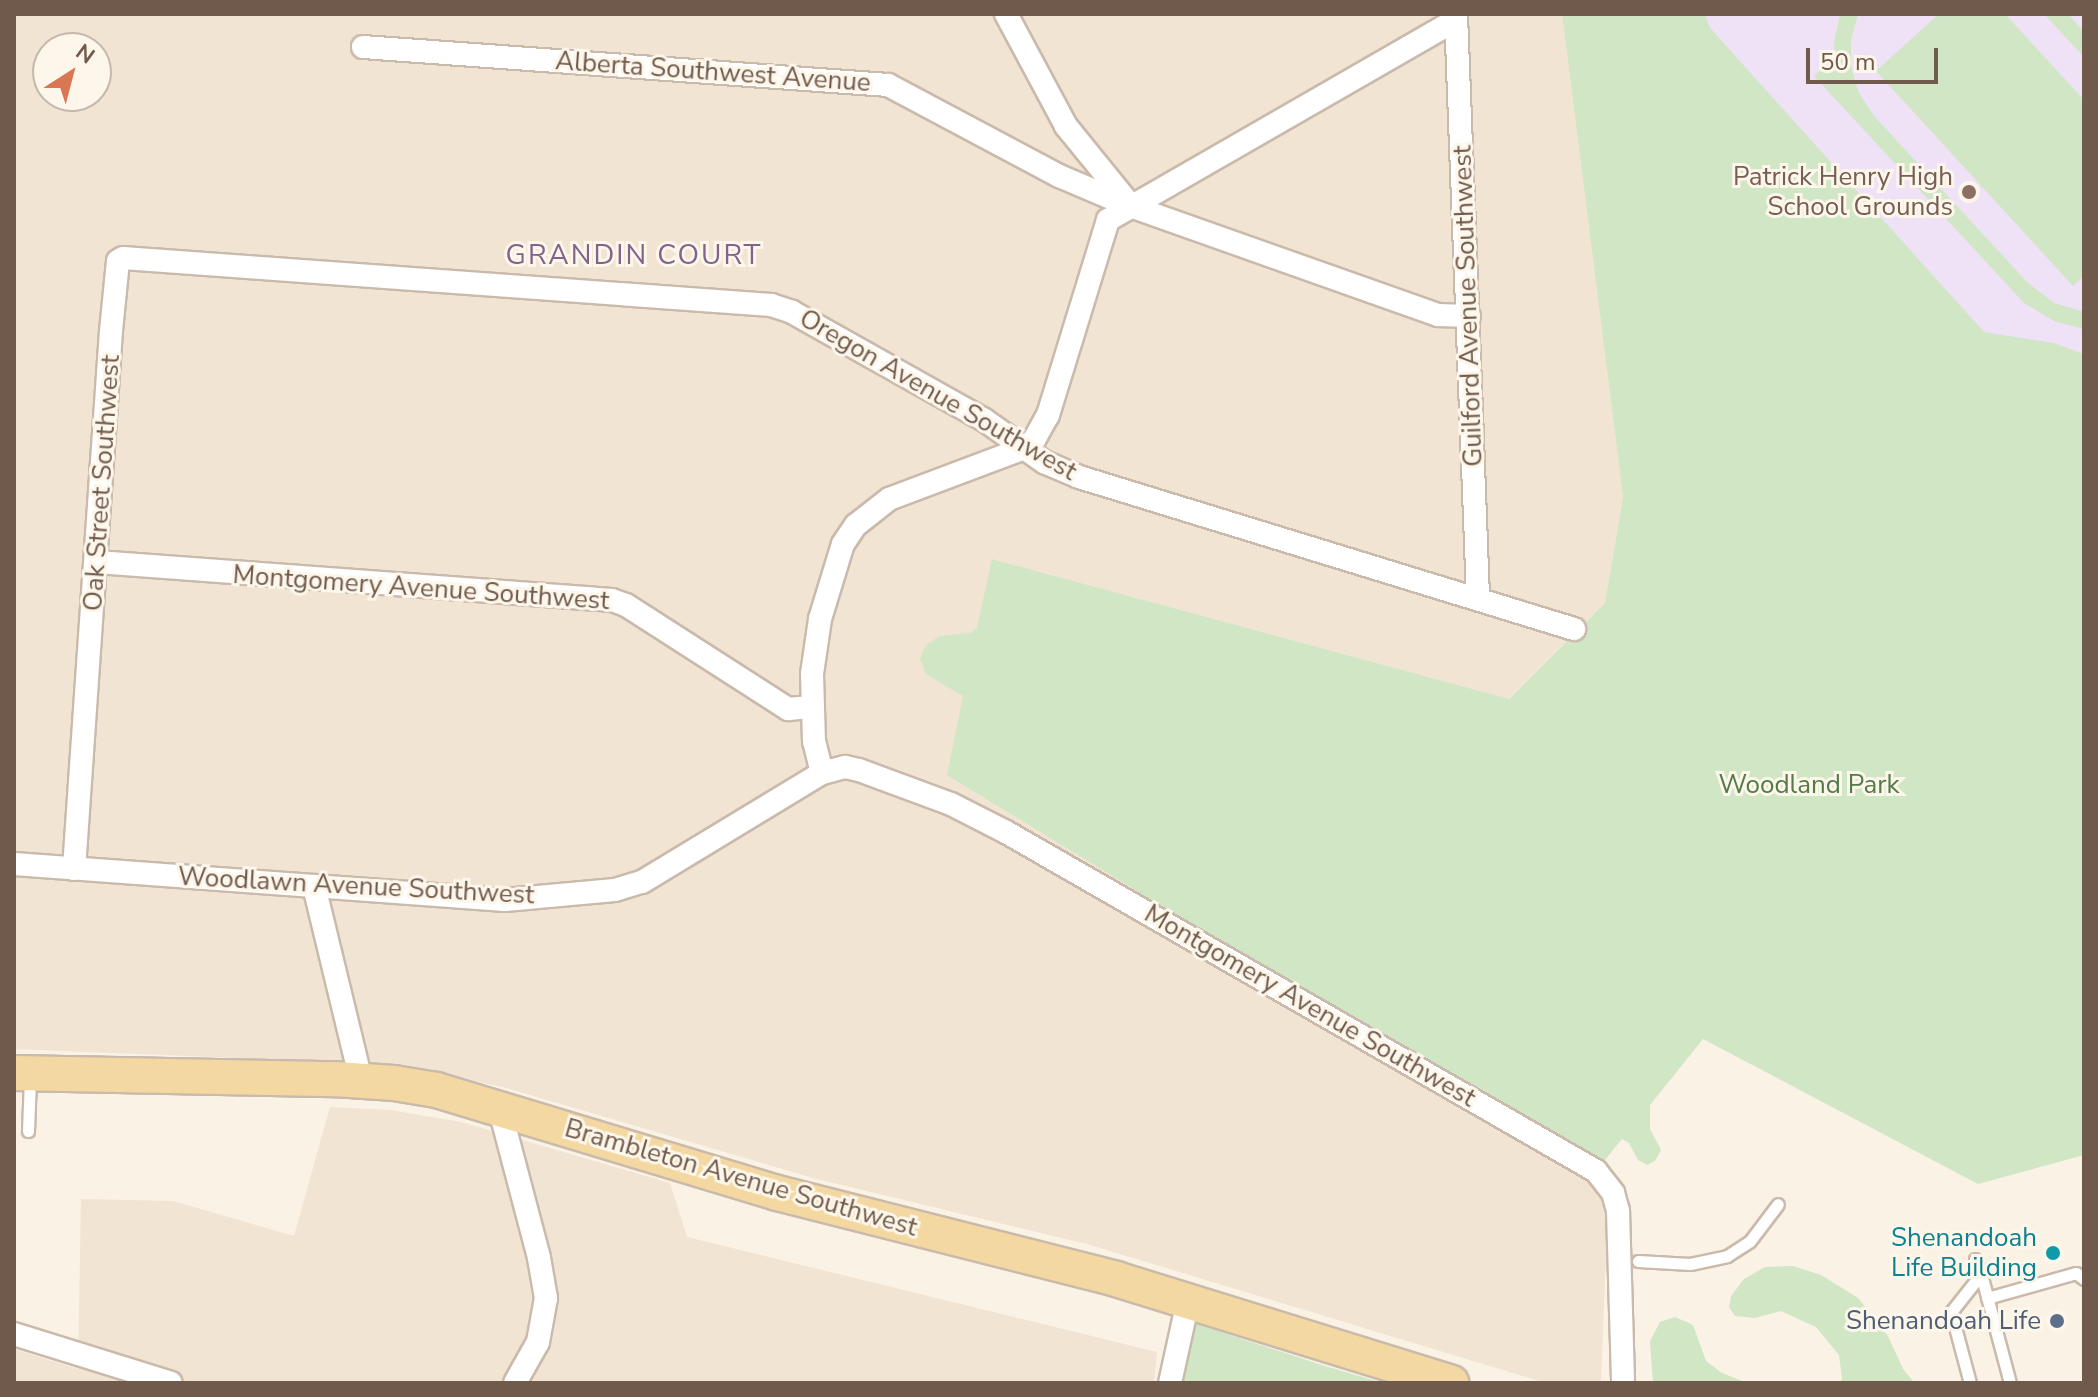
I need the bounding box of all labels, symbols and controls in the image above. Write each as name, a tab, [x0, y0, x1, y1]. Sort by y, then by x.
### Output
north arrow	[32, 32, 112, 112]
scale bar	[1810, 32, 1942, 82]
text: N	[69, 37, 100, 71]
street label: Alberta Southwest Avenue	[554, 45, 872, 99]
text: 50 m	[1820, 46, 1876, 78]
street label: Guilford Avenue Southwest	[1447, 145, 1489, 467]
place label: Patrick Henry High School Grounds	[1733, 161, 1953, 222]
marker: Patrick Henry High School Grounds	[1960, 183, 1978, 201]
district label: GRANDIN COURT	[506, 238, 762, 272]
street label: Oregon Avenue Southwest	[794, 303, 1082, 487]
street label: Oak Street Southwest	[77, 354, 127, 612]
street label: Montgomery Avenue Southwest	[232, 559, 610, 617]
park label: Woodland Park	[1718, 769, 1900, 801]
street label: Woodlawn Avenue Southwest	[177, 861, 535, 911]
street label: Montgomery Avenue Southwest	[1139, 898, 1481, 1114]
street label: Brambleton Avenue Southwest	[561, 1113, 921, 1243]
place label: Shenandoah Life Building	[1891, 1222, 2037, 1284]
marker: Shenandoah Life Building	[2044, 1244, 2062, 1262]
place label: Shenandoah Life	[1846, 1305, 2041, 1337]
marker: Shenandoah Life	[2048, 1312, 2066, 1330]

